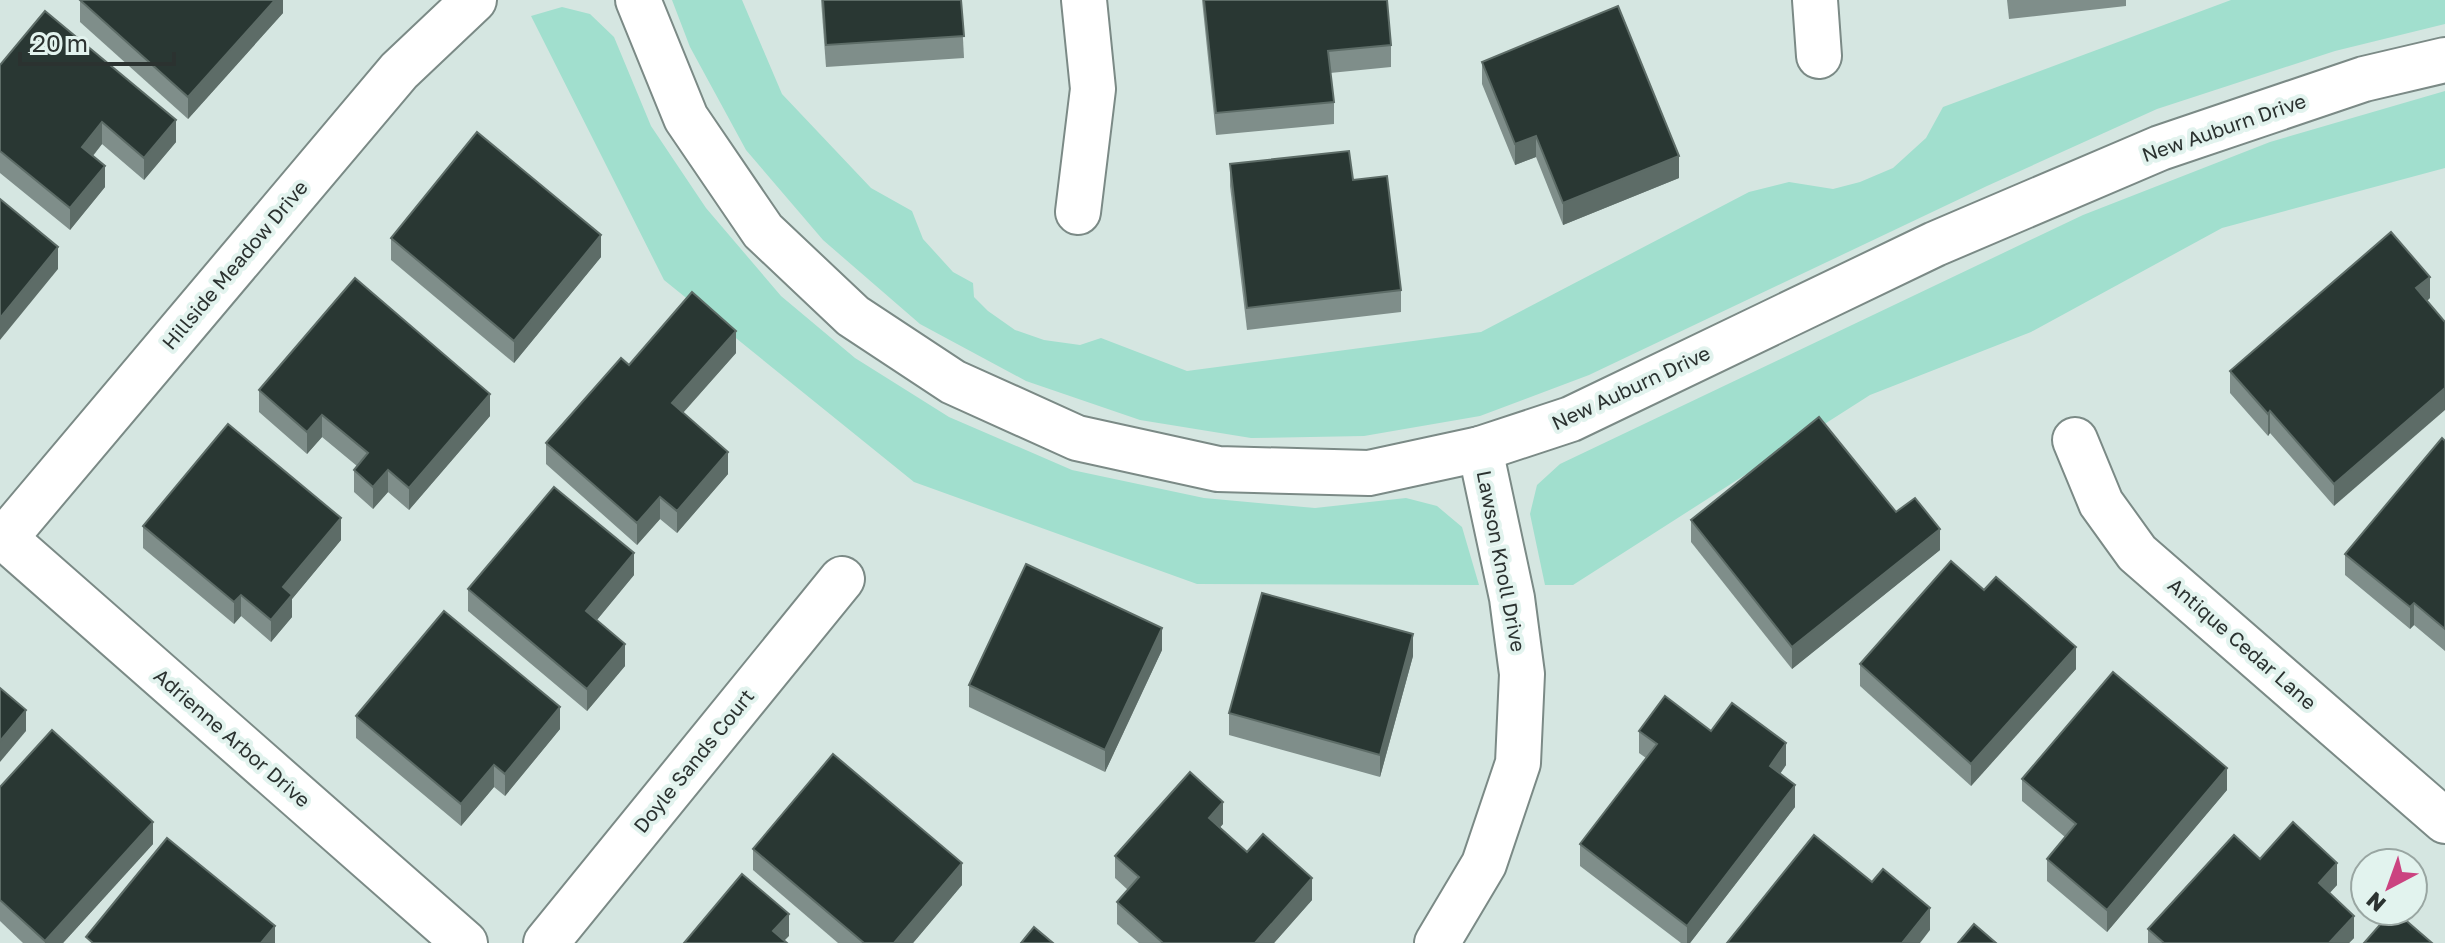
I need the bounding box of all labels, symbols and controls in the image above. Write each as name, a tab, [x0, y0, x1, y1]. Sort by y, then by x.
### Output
scale bar	[20, 16, 174, 66]
text: 20 m	[32, 28, 88, 57]
street label: New Auburn Drive	[2138, 88, 2309, 166]
street label: Hillside Meadow Drive	[157, 175, 312, 354]
street label: New Auburn Drive	[1548, 340, 1714, 434]
street label: Lawson Knoll Drive	[1473, 468, 1531, 654]
street label: Antique Cedar Lane	[2164, 572, 2322, 714]
street label: Adrienne Arbor Drive	[150, 663, 316, 812]
street label: Doyle Sands Court	[628, 684, 758, 837]
north arrow	[2349, 847, 2429, 927]
text: N	[2360, 887, 2391, 918]

